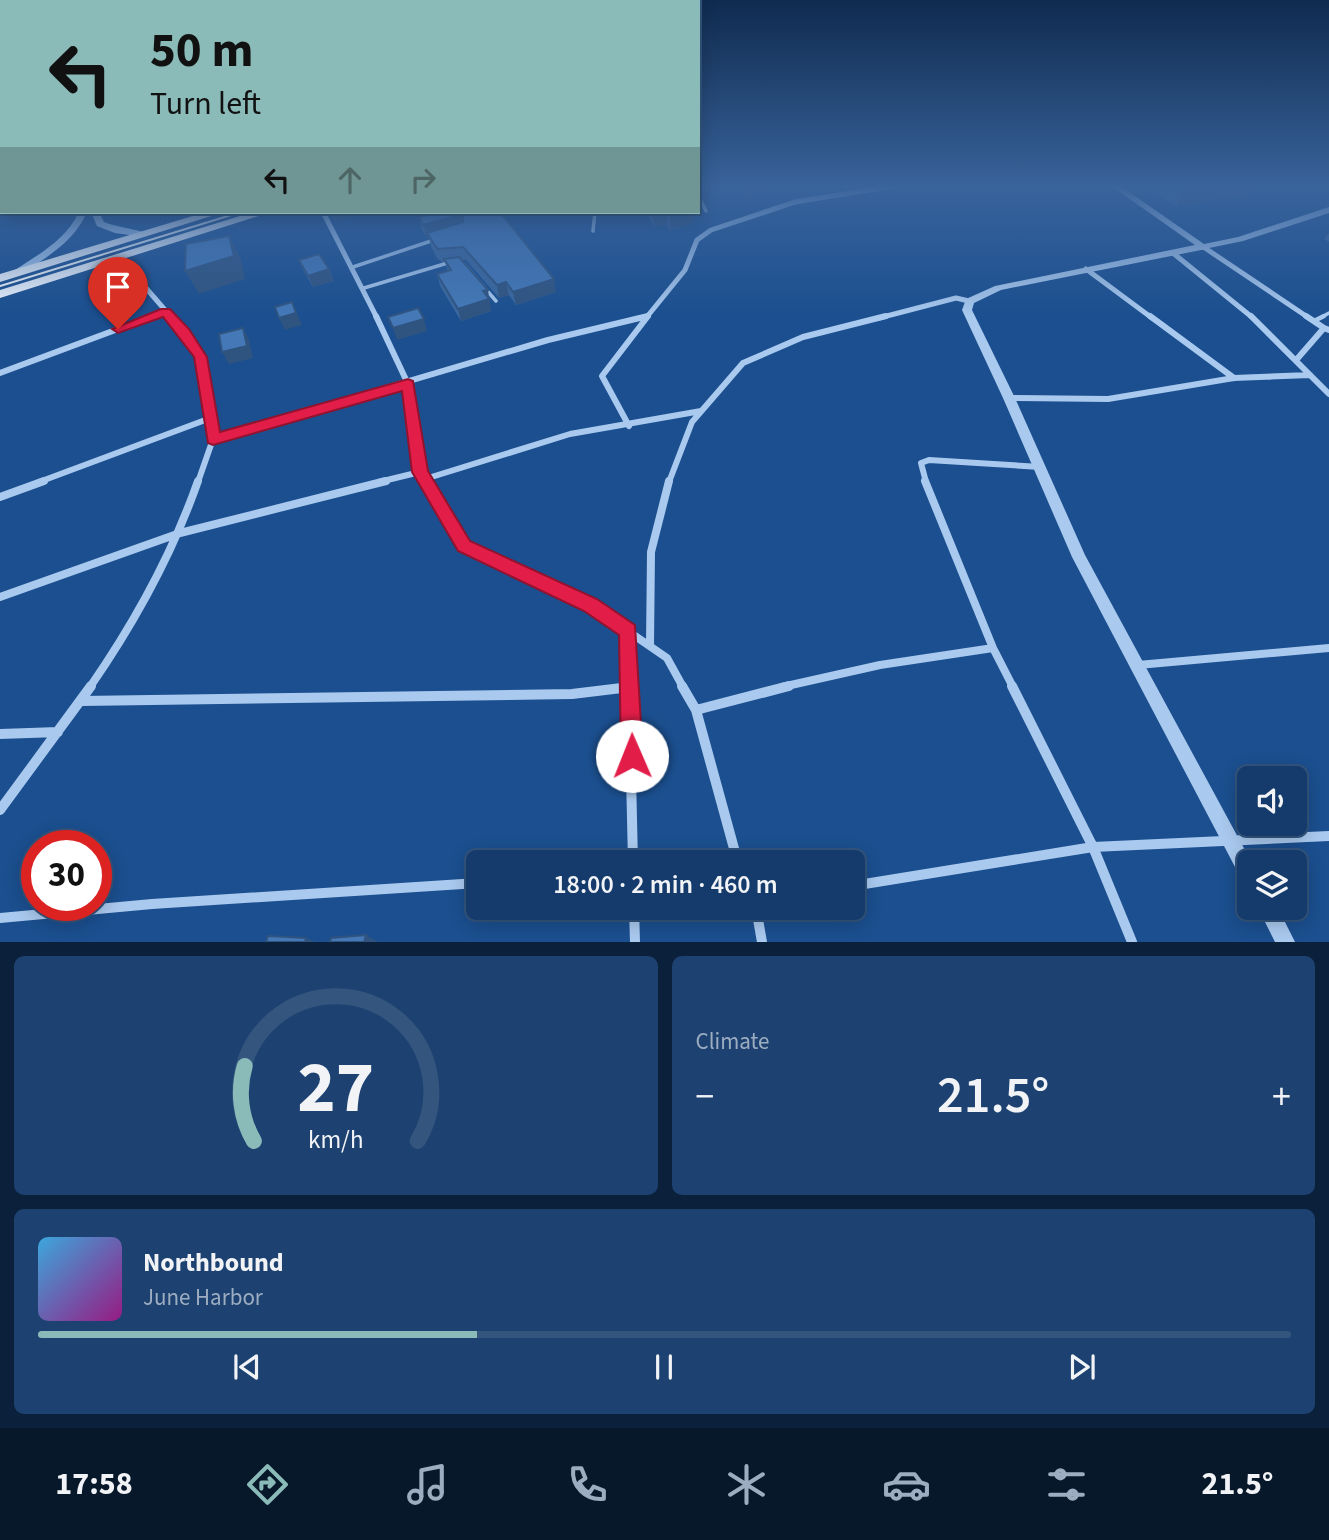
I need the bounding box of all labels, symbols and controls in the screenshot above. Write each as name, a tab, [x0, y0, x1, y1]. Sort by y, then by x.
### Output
text: 50 m	[150, 16, 254, 86]
icon: left	[35, 28, 126, 119]
text: Turn left	[150, 81, 261, 127]
icon: left	[258, 161, 296, 199]
icon: ahead	[331, 161, 369, 199]
icon: right	[404, 161, 442, 199]
pin	[88, 257, 148, 329]
icon: arrive	[99, 268, 137, 306]
position arrow	[595, 719, 669, 793]
map controls	[1237, 766, 1307, 920]
button: sound	[1237, 766, 1307, 836]
speed limit sign: 30	[21, 830, 112, 921]
button: layers	[1237, 850, 1307, 920]
text: 18:00 · 2 min · 460 m	[553, 866, 778, 903]
text: Climate	[696, 1025, 769, 1058]
text: 27	[297, 1037, 374, 1141]
text: 21.5°	[937, 1059, 1049, 1133]
text: −	[696, 1070, 714, 1124]
text: +	[1272, 1070, 1291, 1124]
text: km/h	[308, 1122, 364, 1158]
text: Northbound	[143, 1244, 284, 1281]
text: June Harbor	[143, 1281, 263, 1314]
icon: previous	[228, 1348, 266, 1386]
icon: pause	[645, 1348, 683, 1386]
icon: next	[1063, 1348, 1101, 1386]
icon: directions	[243, 1460, 292, 1509]
icon: music	[403, 1460, 452, 1509]
icon: phone	[563, 1460, 612, 1509]
icon: climate	[722, 1460, 771, 1509]
icon: car	[882, 1460, 931, 1509]
icon: filters	[1042, 1460, 1091, 1509]
text: 17:58	[55, 1461, 133, 1507]
text: 21.5°	[1202, 1461, 1274, 1507]

